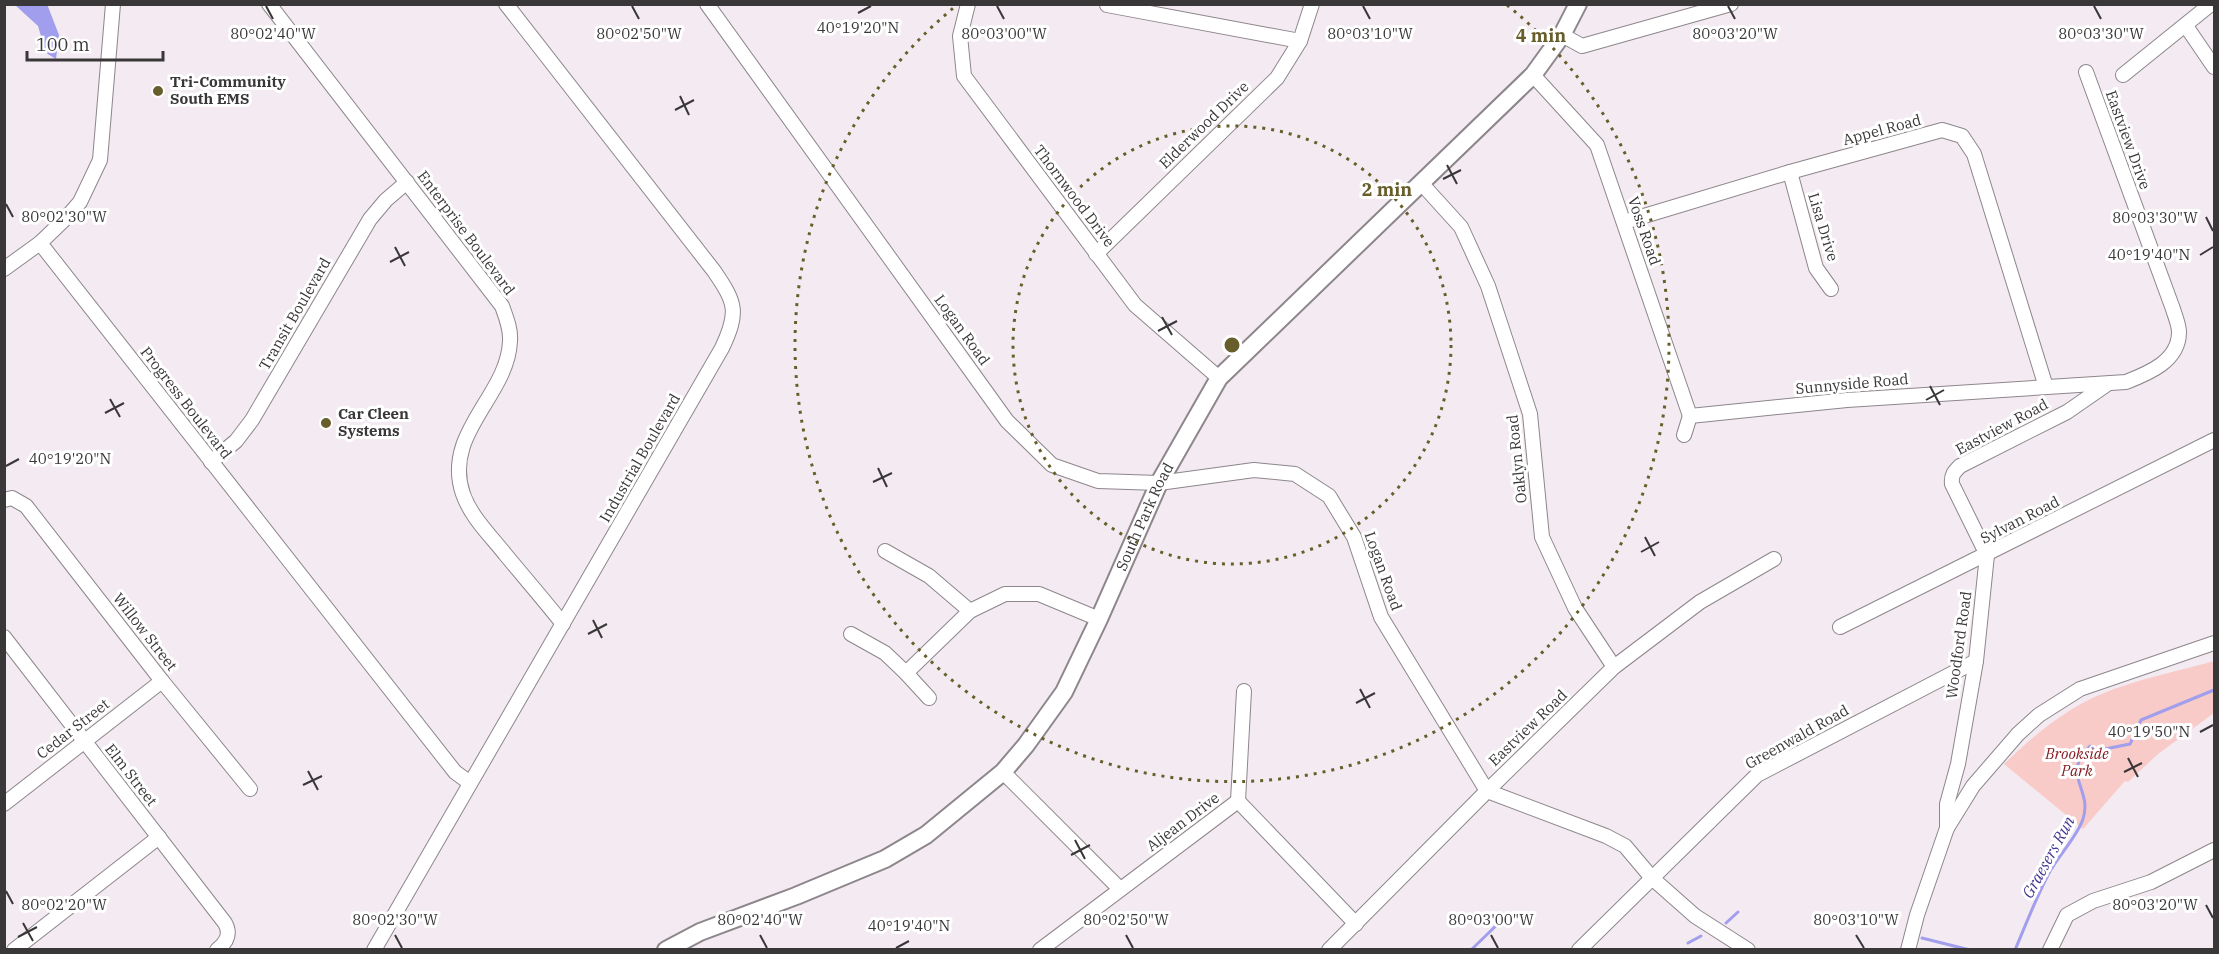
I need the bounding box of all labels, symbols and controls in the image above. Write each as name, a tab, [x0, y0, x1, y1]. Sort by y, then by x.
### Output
text: 40°19'20"N	[817, 18, 899, 37]
scale bar	[27, 24, 164, 62]
text: 80°02'40"W	[230, 24, 316, 43]
text: 80°02'50"W	[596, 24, 682, 43]
text: 80°03'00"W	[961, 24, 1047, 43]
text: 80°03'10"W	[1327, 24, 1413, 43]
text: 4 min	[1516, 24, 1566, 47]
text: 80°03'20"W	[1692, 24, 1778, 43]
text: 80°03'30"W	[2058, 24, 2144, 43]
text: 100 m	[36, 33, 90, 56]
place label: Tri-Community South EMS	[170, 72, 286, 108]
street label: Elderwood Drive	[1155, 77, 1253, 172]
marker: Tri-Community South EMS	[151, 84, 165, 98]
street label: Eastview Drive	[2102, 88, 2155, 192]
street label: Appel Road	[1841, 110, 1923, 149]
street label: Thornwood Drive	[1030, 141, 1119, 251]
street label: Enterprise Boulevard	[413, 167, 519, 299]
text: 2 min	[1362, 178, 1412, 201]
street label: Lisa Drive	[1804, 190, 1843, 263]
street label: Voss Road	[1624, 194, 1665, 268]
text: 80°02'30"W	[21, 207, 107, 226]
text: 80°03'30"W	[2112, 208, 2198, 227]
text: 40°19'40"N	[2108, 245, 2190, 264]
street label: Transit Boulevard	[255, 254, 335, 373]
street label: Logan Road	[930, 291, 994, 369]
centre of rings	[1222, 335, 1242, 355]
street label: Progress Boulevard	[137, 343, 236, 463]
street label: Sunnyside Road	[1795, 369, 1909, 398]
street label: Industrial Boulevard	[595, 390, 684, 525]
street label: Eastview Road	[1952, 394, 2051, 459]
place label: Car Cleen Systems	[338, 404, 409, 440]
street label: Oaklyn Road	[1502, 414, 1531, 504]
marker: Car Cleen Systems	[319, 416, 333, 430]
text: 40°19'20"N	[29, 449, 111, 468]
street label: South Park Road	[1111, 459, 1178, 574]
street label: Sylvan Road	[1977, 492, 2062, 548]
street label: Logan Road	[1360, 529, 1407, 613]
street label: Willow Street	[109, 589, 182, 674]
street label: Woodford Road	[1942, 590, 1975, 700]
street label: Eastview Road	[1484, 685, 1571, 770]
street label: Cedar Street	[32, 694, 113, 763]
street label: Greenwald Road	[1742, 700, 1852, 773]
text: 40°19'50"N	[2108, 722, 2190, 741]
street label: Elm Street	[101, 740, 162, 810]
park label: Brookside Park	[2044, 744, 2109, 780]
street label: Aljean Drive	[1142, 788, 1223, 855]
water label: Graesers Run	[2017, 812, 2079, 902]
text: 80°02'20"W	[21, 895, 107, 914]
text: 80°03'20"W	[2112, 895, 2198, 914]
text: 80°02'30"W	[352, 910, 438, 929]
text: 80°02'40"W	[717, 910, 803, 929]
text: 80°02'50"W	[1083, 910, 1169, 929]
text: 80°03'00"W	[1448, 910, 1534, 929]
text: 80°03'10"W	[1813, 910, 1899, 929]
text: 40°19'40"N	[868, 916, 950, 935]

